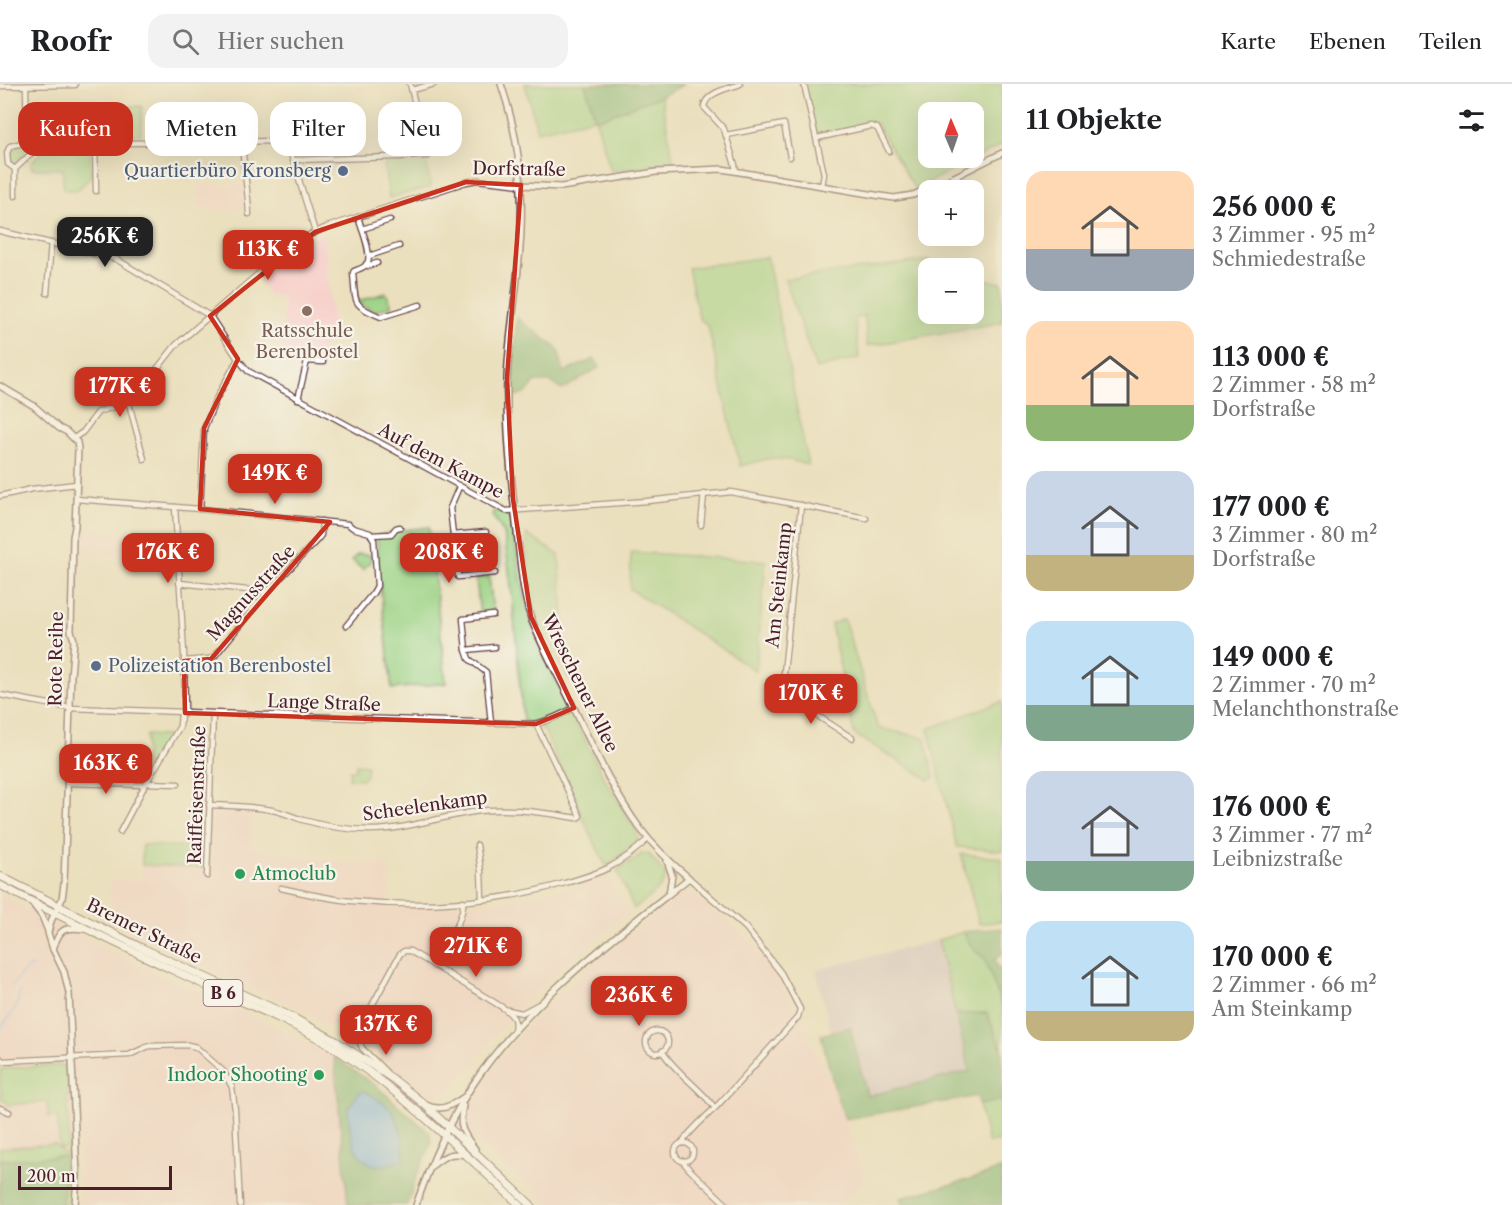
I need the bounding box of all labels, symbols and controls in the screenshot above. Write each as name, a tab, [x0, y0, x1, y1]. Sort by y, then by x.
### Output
search box	[148, 14, 568, 68]
text: Roofr	[30, 24, 112, 58]
icon: search	[169, 25, 202, 58]
text: Hier suchen	[217, 28, 344, 55]
text: Karte	[1221, 29, 1276, 54]
text: Ebenen	[1309, 29, 1386, 54]
text: Teilen	[1419, 29, 1482, 54]
chip: Kaufen	[18, 102, 133, 156]
chip: Mieten	[145, 102, 258, 156]
chip: Filter	[270, 102, 366, 156]
chip: Neu	[378, 102, 462, 156]
north arrow	[918, 102, 984, 168]
map controls	[918, 102, 984, 324]
text: 11 Objekte	[1026, 104, 1162, 136]
icon: filters	[1455, 104, 1488, 137]
street label: Dorfstraße	[472, 157, 566, 181]
place label: Quartierbüro Kronsberg	[124, 160, 332, 182]
marker: Quartierbüro Kronsberg	[336, 164, 350, 178]
button: +	[918, 180, 984, 246]
text: 256 000 €	[1212, 191, 1337, 223]
icon: home	[1074, 195, 1146, 267]
pin: 256K €	[56, 217, 154, 268]
text: 3 Zimmer · 95 m²	[1212, 223, 1375, 247]
text: 256K €	[71, 224, 139, 248]
pin: 113K €	[219, 230, 317, 281]
text: 113K €	[237, 237, 299, 261]
text: Schmiedestraße	[1212, 247, 1366, 271]
button: −	[918, 258, 984, 324]
marker: Ratsschule Berenbostel	[300, 304, 314, 318]
place label: Ratsschule Berenbostel	[256, 320, 358, 363]
text: 113 000 €	[1212, 341, 1329, 373]
icon: home	[1074, 345, 1146, 417]
pin: 177K €	[71, 367, 169, 418]
text: 2 Zimmer · 58 m²	[1212, 373, 1376, 397]
text: 177K €	[88, 374, 152, 398]
text: Dorfstraße	[1212, 397, 1316, 421]
street label: Auf dem Kampe	[373, 418, 508, 503]
pin: 149K €	[226, 454, 324, 505]
text: 149K €	[242, 461, 308, 485]
text: 177 000 €	[1212, 491, 1330, 523]
icon: home	[1074, 495, 1146, 567]
street label: Am Steinkamp	[761, 521, 797, 650]
text: 3 Zimmer · 80 m²	[1212, 523, 1377, 547]
pin: 176K €	[119, 533, 217, 584]
pin: 208K €	[400, 533, 498, 584]
text: 176K €	[136, 540, 200, 564]
text: 208K €	[414, 540, 484, 564]
street label: Magnusstraße	[202, 541, 300, 645]
text: Dorfstraße	[1212, 547, 1316, 571]
street label: Wreschener Allee	[537, 609, 623, 756]
street label: Rote Reihe	[44, 611, 68, 707]
text: 149 000 €	[1212, 641, 1334, 673]
icon: home	[1074, 645, 1146, 717]
place label: Polizeistation Berenbostel	[108, 655, 331, 677]
marker: Polizeistation Berenbostel	[89, 659, 103, 673]
text: 2 Zimmer · 70 m²	[1212, 673, 1376, 697]
pin: 170K €	[762, 674, 860, 725]
text: 170K €	[778, 681, 844, 705]
street label: Lange Straße	[267, 690, 381, 716]
text: Melanchthonstraße	[1212, 697, 1399, 721]
street label: Raiffeisenstraße	[184, 725, 210, 865]
pin: 163K €	[57, 744, 155, 795]
text: 163K €	[73, 751, 139, 775]
street label: Scheelenkamp	[361, 786, 489, 826]
text: 176 000 €	[1212, 791, 1331, 823]
icon: home	[1074, 795, 1146, 867]
text: 3 Zimmer · 77 m²	[1212, 823, 1373, 847]
text: Leibnizstraße	[1212, 847, 1343, 871]
place label: Atmoclub	[251, 863, 336, 885]
marker: Atmoclub	[233, 867, 247, 881]
street label: Bremer Straße	[83, 894, 205, 968]
pin: 271K €	[427, 927, 525, 978]
text: 271K €	[444, 934, 508, 958]
text: 170 000 €	[1212, 941, 1333, 973]
icon: home	[1074, 945, 1146, 1017]
text: 2 Zimmer · 66 m²	[1212, 973, 1377, 997]
pin: 236K €	[590, 976, 688, 1027]
road number: B 6	[204, 980, 242, 1006]
text: 236K €	[605, 983, 673, 1007]
text: Am Steinkamp	[1212, 997, 1352, 1021]
pin: 137K €	[337, 1005, 435, 1056]
text: 137K €	[354, 1012, 418, 1036]
place label: Indoor Shooting	[167, 1064, 308, 1086]
marker: Indoor Shooting	[312, 1068, 326, 1082]
scale bar	[18, 1163, 172, 1190]
text: 200 m	[27, 1166, 76, 1186]

